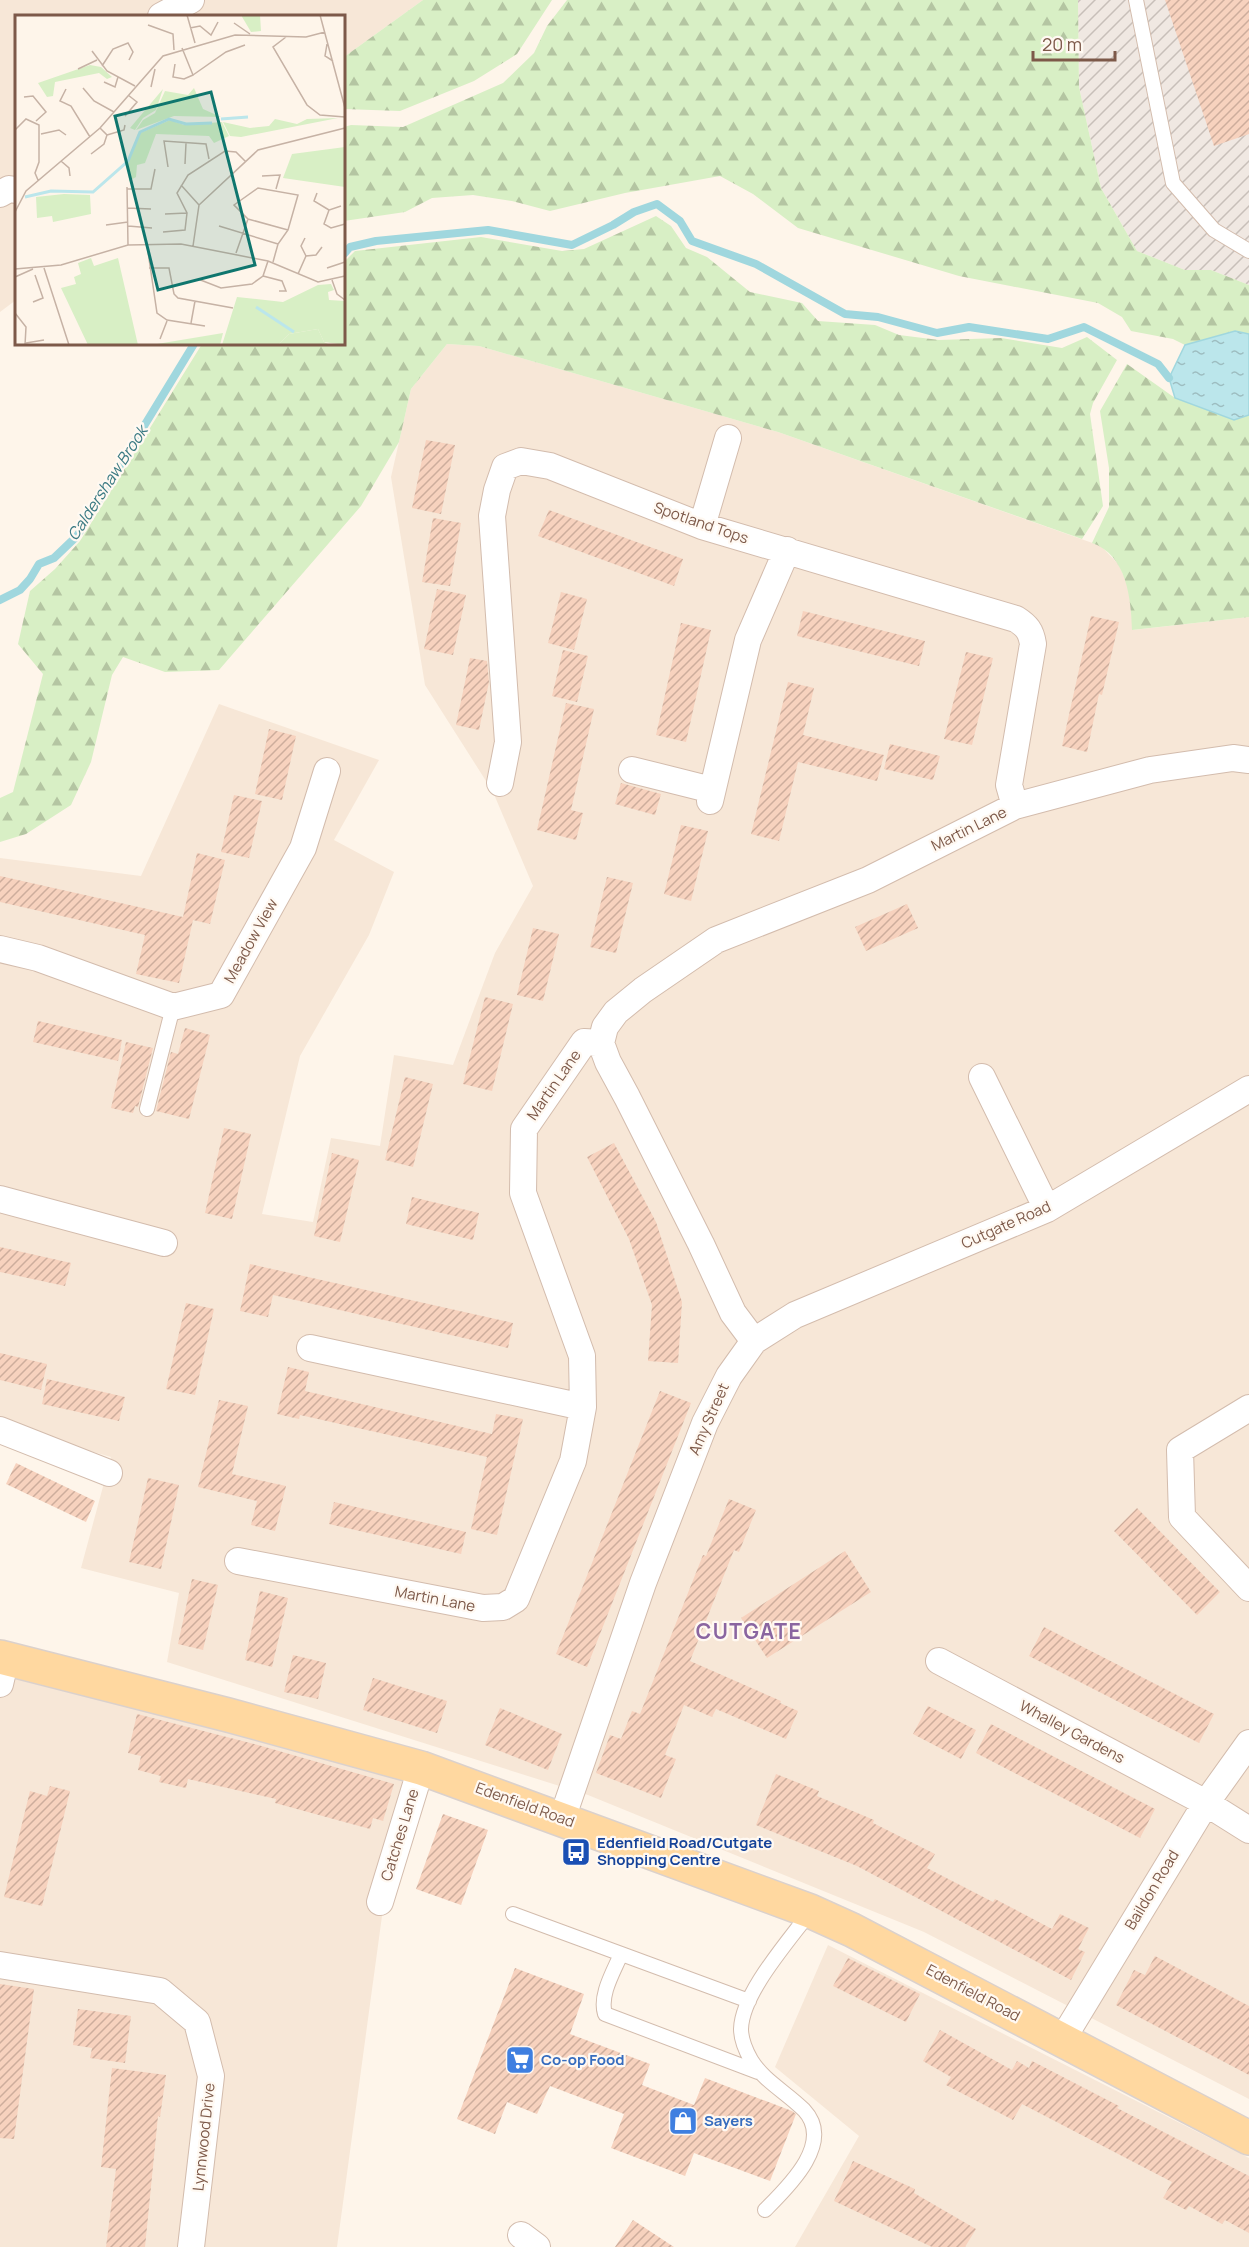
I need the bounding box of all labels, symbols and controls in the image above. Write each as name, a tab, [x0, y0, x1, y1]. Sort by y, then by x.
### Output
inset map	[15, 15, 345, 345]
scale bar	[1033, 24, 1116, 62]
text: 20 m	[1042, 32, 1082, 56]
water label: Caldershaw Brook	[62, 420, 153, 545]
street label: Spotland Tops	[651, 497, 751, 549]
street label: Martin Lane	[928, 801, 1010, 856]
street label: Meadow View	[219, 894, 283, 987]
street label: Martin Lane	[522, 1045, 586, 1124]
street label: Cutgate Road	[958, 1195, 1054, 1254]
street label: Amy Street	[683, 1379, 734, 1458]
street label: Martin Lane	[393, 1580, 477, 1617]
district label: CUTGATE	[696, 1617, 802, 1645]
street label: Whalley Gardens	[1016, 1695, 1129, 1768]
street label: Edenfield Road	[473, 1777, 577, 1832]
street label: Catches Lane	[376, 1786, 424, 1883]
place label: Edenfield Road/Cutgate Shopping Centre	[597, 1832, 772, 1870]
bus stop icon: Edenfield Road/Cutgate Shopping Centre	[560, 1836, 592, 1868]
street label: Baildon Road	[1119, 1846, 1184, 1934]
street label: Edenfield Road	[923, 1959, 1024, 2026]
supermarket icon: Co-op Food	[504, 2044, 536, 2076]
place label: Co-op Food	[541, 2049, 625, 2070]
street label: Lynnwood Drive	[187, 2082, 220, 2192]
shop icon: Sayers	[667, 2105, 699, 2137]
place label: Sayers	[704, 2110, 753, 2131]

